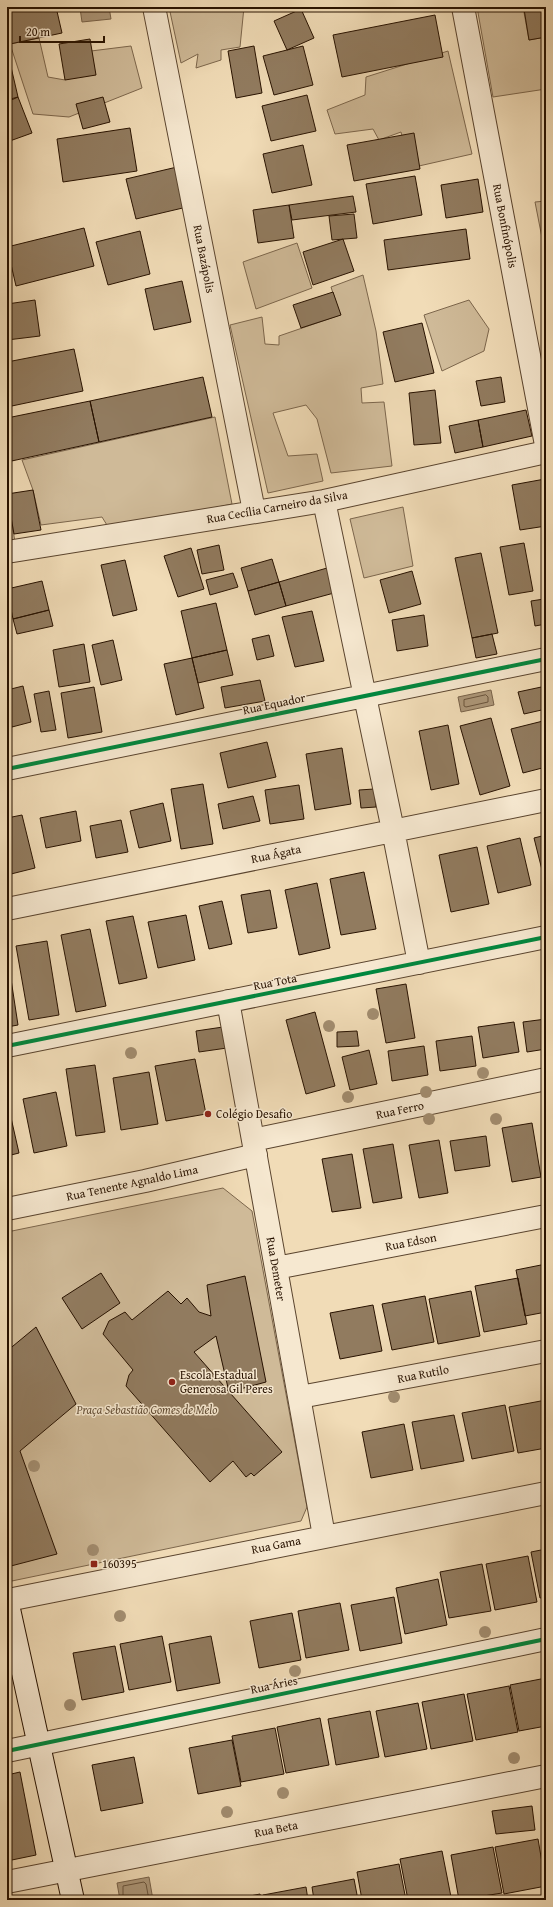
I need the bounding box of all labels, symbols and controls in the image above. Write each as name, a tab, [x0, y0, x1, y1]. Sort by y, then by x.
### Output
scale bar	[20, 18, 104, 44]
text: 20 m	[26, 23, 50, 40]
street label: Rua Bonfinópolis	[489, 182, 522, 270]
street label: Rua Bazápolis	[190, 223, 219, 295]
street label: Rua Cecília Carneiro da Silva	[205, 486, 349, 527]
street label: Rua Equador	[241, 689, 307, 718]
street label: Rua Ágata	[249, 840, 303, 867]
street label: Rua Tota	[252, 969, 298, 994]
street label: Rua Ferro	[374, 1096, 425, 1123]
place label: Colégio Desafio	[216, 1105, 292, 1122]
marker: Colégio Desafio	[203, 1109, 213, 1119]
street label: Rua Tenente Agnaldo Lima	[65, 1160, 200, 1205]
street label: Rua Edson	[384, 1228, 438, 1255]
street label: Rua Demeter	[262, 1235, 291, 1302]
street label: Rua Rutilo	[396, 1360, 450, 1387]
place label: Escola Estadual Generosa Gil Peres	[180, 1366, 273, 1397]
marker: Escola Estadual Generosa Gil Peres	[167, 1377, 177, 1387]
park label: Praça Sebastião Gomes de Melo	[76, 1401, 217, 1418]
street label: Rua Gama	[250, 1531, 302, 1558]
place label: 160395	[102, 1555, 137, 1572]
marker: 160395	[89, 1559, 99, 1569]
street label: Rua Áries	[249, 1671, 299, 1698]
street label: Rua Beta	[253, 1816, 299, 1841]

